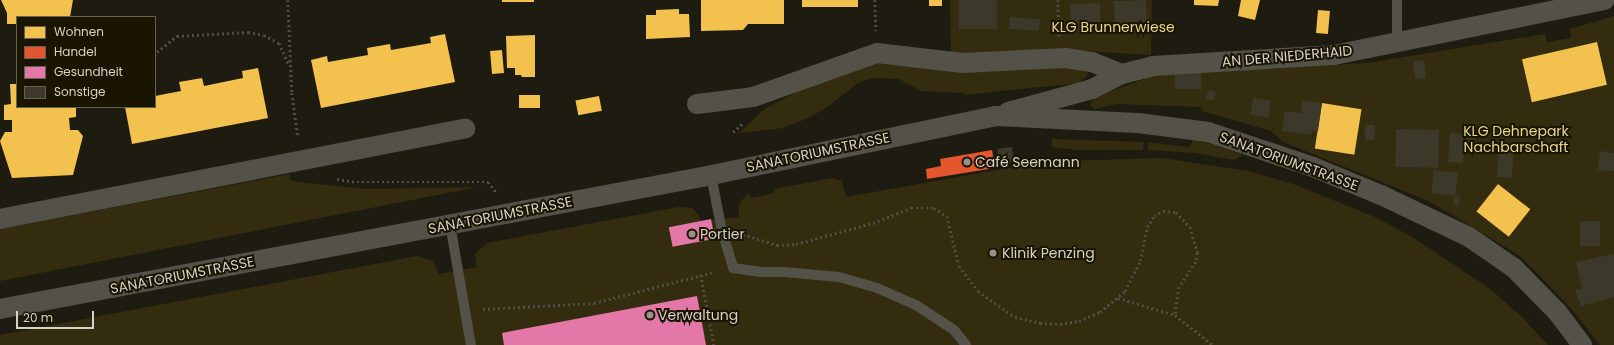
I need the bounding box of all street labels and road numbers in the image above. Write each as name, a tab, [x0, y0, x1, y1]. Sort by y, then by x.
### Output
street label: AN DER NIEDERHAID	[1221, 42, 1353, 70]
street label: SANATORIUMSTRASSE	[1217, 128, 1361, 194]
street label: SANATORIUMSTRASSE	[745, 129, 891, 175]
street label: SANATORIUMSTRASSE	[427, 193, 573, 237]
street label: SANATORIUMSTRASSE	[109, 253, 255, 297]

